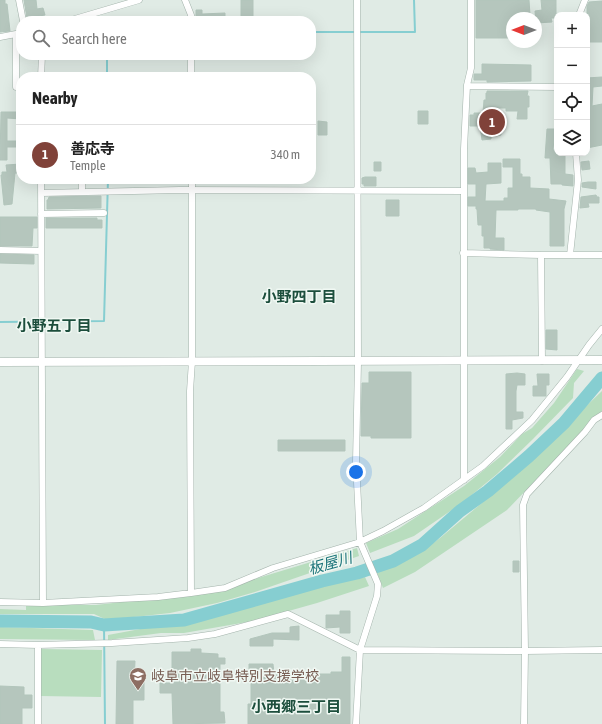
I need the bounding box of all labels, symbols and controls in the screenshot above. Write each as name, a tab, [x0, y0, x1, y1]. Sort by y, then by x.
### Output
north arrow	[506, 12, 542, 48]
map controls	[554, 12, 590, 156]
button: +	[554, 12, 590, 48]
search box	[16, 16, 316, 60]
icon: search	[30, 27, 52, 49]
text: Search here	[62, 30, 127, 47]
button: −	[554, 48, 590, 84]
button: locate	[554, 84, 590, 120]
text: Nearby	[32, 88, 78, 108]
pin: 1	[479, 107, 505, 137]
button: layers	[554, 120, 590, 156]
text: 善応寺	[70, 140, 115, 157]
text: 1	[42, 147, 48, 162]
text: 340 m	[271, 147, 300, 162]
text: Temple	[70, 158, 106, 173]
district label: 小野四丁目	[261, 288, 337, 305]
district label: 小野五丁目	[16, 317, 92, 334]
your location	[346, 462, 366, 482]
water label: 板屋川	[306, 548, 356, 577]
school or university icon: 岐阜市立岐阜特別支援学校	[128, 666, 148, 691]
place label: 岐阜市立岐阜特別支援学校	[151, 668, 319, 684]
district label: 小西郷三丁目	[251, 698, 341, 715]

